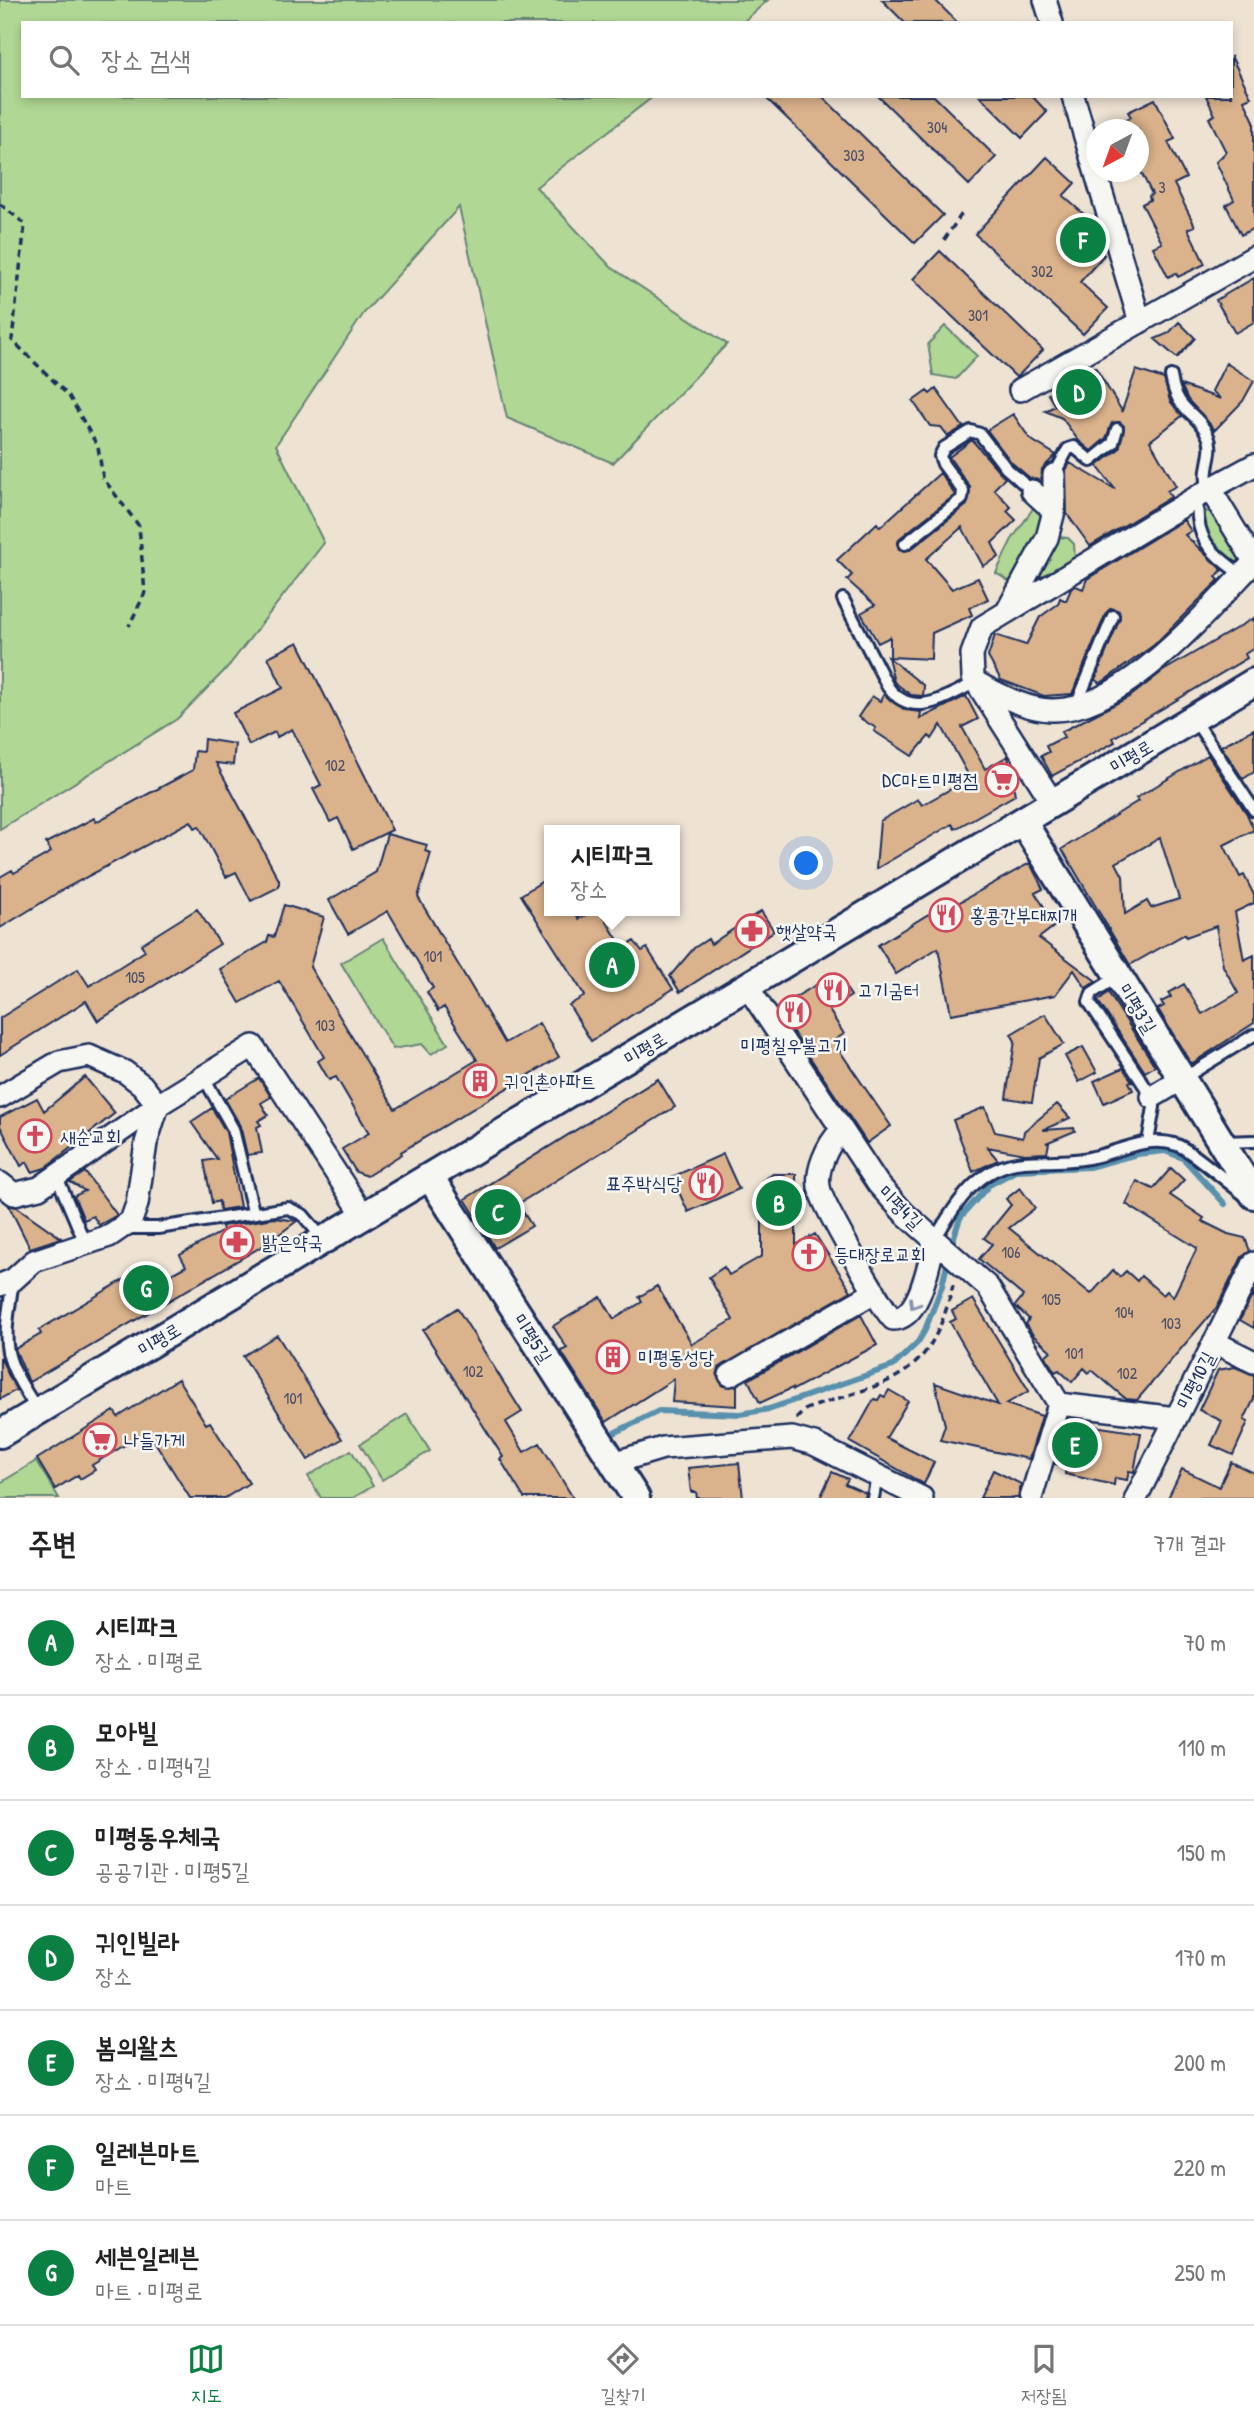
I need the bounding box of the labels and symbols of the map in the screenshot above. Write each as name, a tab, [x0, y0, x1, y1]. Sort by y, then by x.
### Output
house number: 304	[927, 116, 947, 138]
north arrow	[1086, 119, 1149, 182]
house number: 303	[843, 144, 865, 166]
house number: 3	[1158, 176, 1166, 198]
pin: F	[1060, 214, 1106, 266]
house number: 302	[1031, 260, 1053, 282]
house number: 301	[968, 304, 988, 326]
pin: D	[1056, 366, 1102, 418]
street label: 미평로	[1105, 733, 1157, 779]
house number: 102	[325, 754, 346, 776]
supermarket icon: DC마트미평점	[983, 761, 1021, 799]
place label: DC마트미평점	[882, 767, 978, 793]
your location	[789, 846, 823, 880]
restaurant icon: 홍콩간부대찌개	[927, 896, 965, 934]
place label: 홍콩간부대찌개	[970, 902, 1077, 928]
pharmacy icon: 햇살약국	[733, 912, 771, 950]
place label: 햇살약국	[776, 918, 837, 944]
pin: A	[589, 939, 635, 991]
house number: 101	[424, 945, 443, 967]
house number: 105	[125, 966, 145, 988]
restaurant icon: 고기굼터	[814, 971, 852, 1009]
place label: 고기굼터	[858, 977, 919, 1003]
street label: 미평3길	[1113, 978, 1163, 1038]
restaurant icon: 미평칠우불고기	[775, 993, 813, 1031]
house number: 103	[315, 1014, 335, 1036]
street label: 미평로	[619, 1025, 671, 1071]
place label: 미평칠우불고기	[740, 1032, 848, 1058]
building icon: 귀인촌아파트	[461, 1062, 499, 1100]
place label: 귀인촌아파트	[504, 1068, 596, 1094]
church icon: 새순교회	[16, 1117, 54, 1155]
place label: 새순교회	[60, 1123, 121, 1149]
restaurant icon: 표주박식당	[687, 1164, 725, 1202]
place label: 표주박식당	[606, 1170, 682, 1196]
pin: B	[756, 1177, 802, 1229]
street label: 미평4길	[873, 1179, 929, 1235]
pin: C	[475, 1186, 521, 1238]
pharmacy icon: 밝은약국	[218, 1223, 256, 1261]
place label: 밝은약국	[262, 1229, 323, 1255]
church icon: 등대장로교회	[790, 1235, 828, 1273]
place label: 등대장로교회	[834, 1241, 926, 1267]
house number: 106	[1001, 1241, 1021, 1263]
pin: G	[123, 1262, 169, 1314]
house number: 105	[1041, 1288, 1061, 1310]
one-way arrow	[909, 1296, 922, 1309]
house number: 104	[1115, 1301, 1133, 1323]
street label: 미평5길	[507, 1308, 559, 1368]
house number: 103	[1161, 1312, 1181, 1334]
street label: 미평로	[133, 1316, 185, 1362]
building icon: 미평동성당	[594, 1338, 632, 1376]
house number: 101	[1065, 1342, 1084, 1364]
place label: 미평동성당	[638, 1344, 714, 1370]
street label: 미평10길	[1170, 1347, 1220, 1413]
house number: 102	[463, 1360, 484, 1382]
house number: 102	[1117, 1362, 1138, 1384]
house number: 101	[284, 1387, 303, 1409]
pin: E	[1052, 1419, 1098, 1471]
supermarket icon: 나들가게	[81, 1421, 119, 1459]
place label: 나들가게	[124, 1427, 185, 1453]

